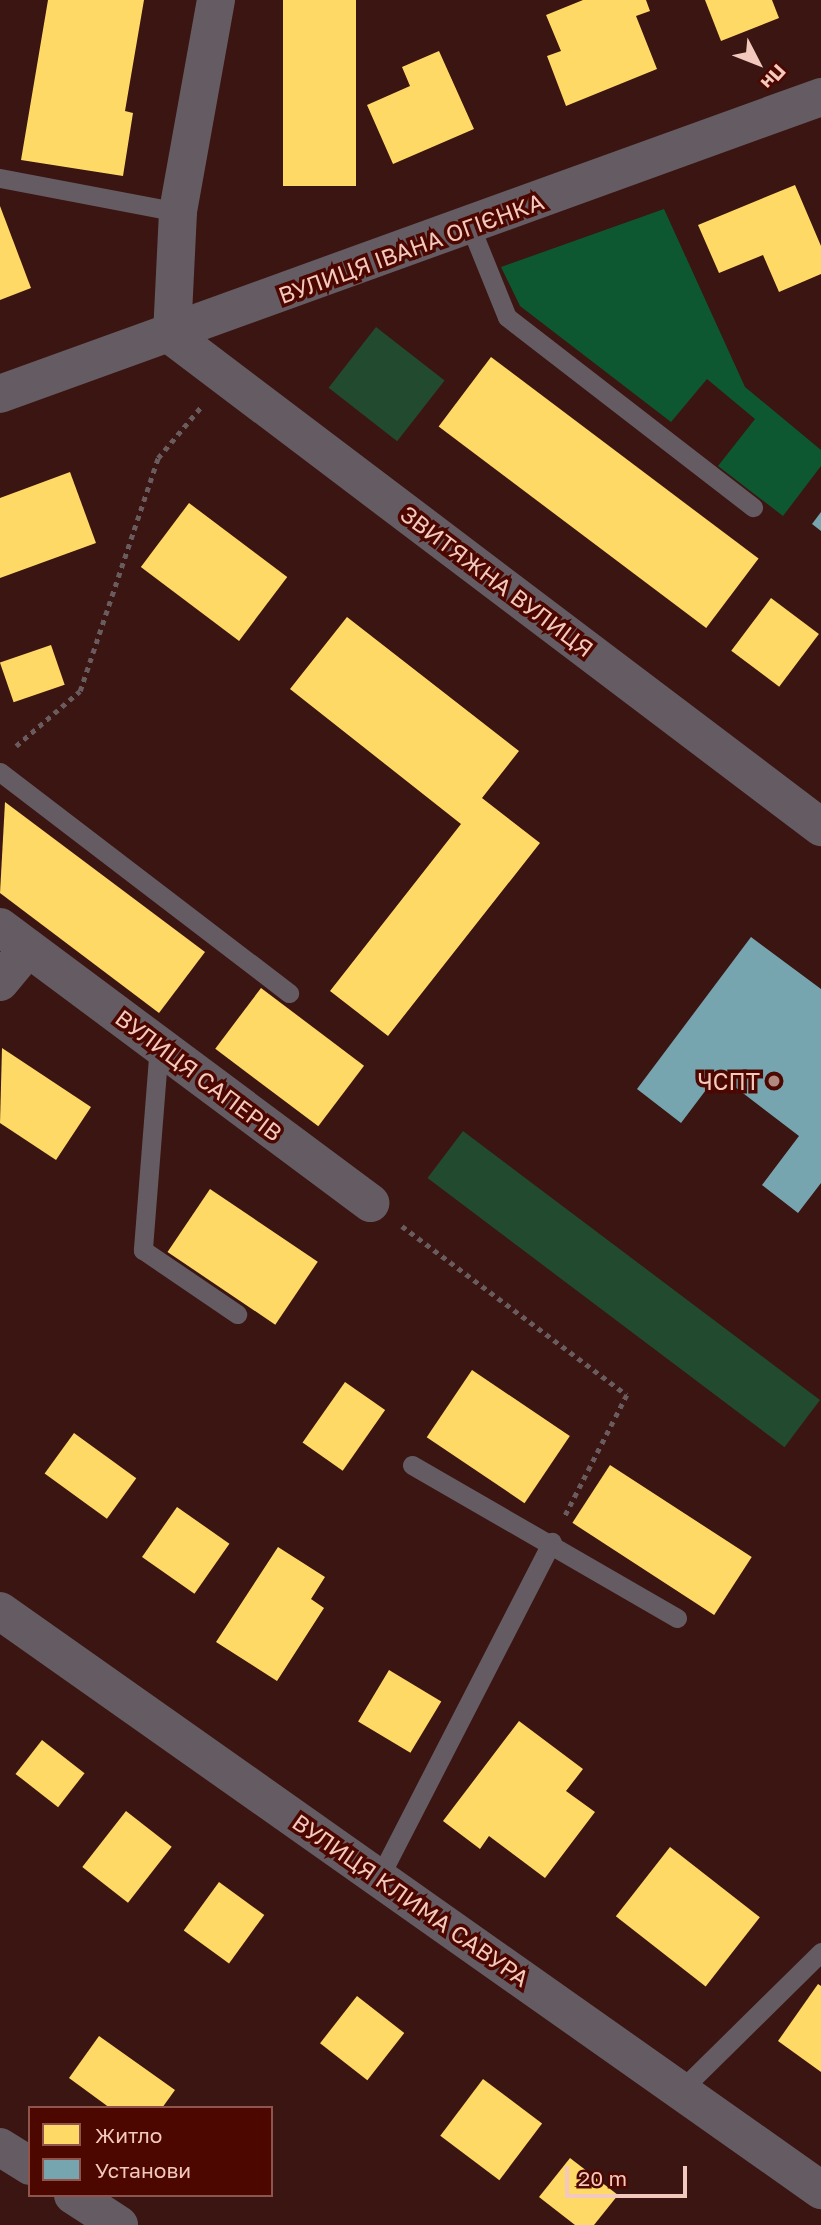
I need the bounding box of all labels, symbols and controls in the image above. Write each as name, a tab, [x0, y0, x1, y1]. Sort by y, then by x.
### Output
north arrow	[723, 28, 793, 98]
text: Пн	[757, 60, 791, 95]
street label: ВУЛИЦЯ ІВАНА ОГІЄНКА	[275, 187, 547, 309]
street label: ЗВИТЯЖНА ВУЛИЦЯ	[395, 500, 599, 662]
street label: ВУЛИЦЯ САПЕРІВ	[110, 1003, 288, 1147]
place label: ЧСПТ	[697, 1067, 760, 1095]
marker: ЧСПТ	[766, 1073, 782, 1089]
street label: ВУЛИЦЯ КЛИМА САВУРА	[287, 1808, 535, 1992]
legend	[28, 2106, 273, 2197]
text: Житло	[95, 2122, 162, 2148]
scale bar	[569, 2152, 692, 2196]
text: Установи	[95, 2157, 191, 2183]
text: 20 m	[578, 2165, 627, 2191]

